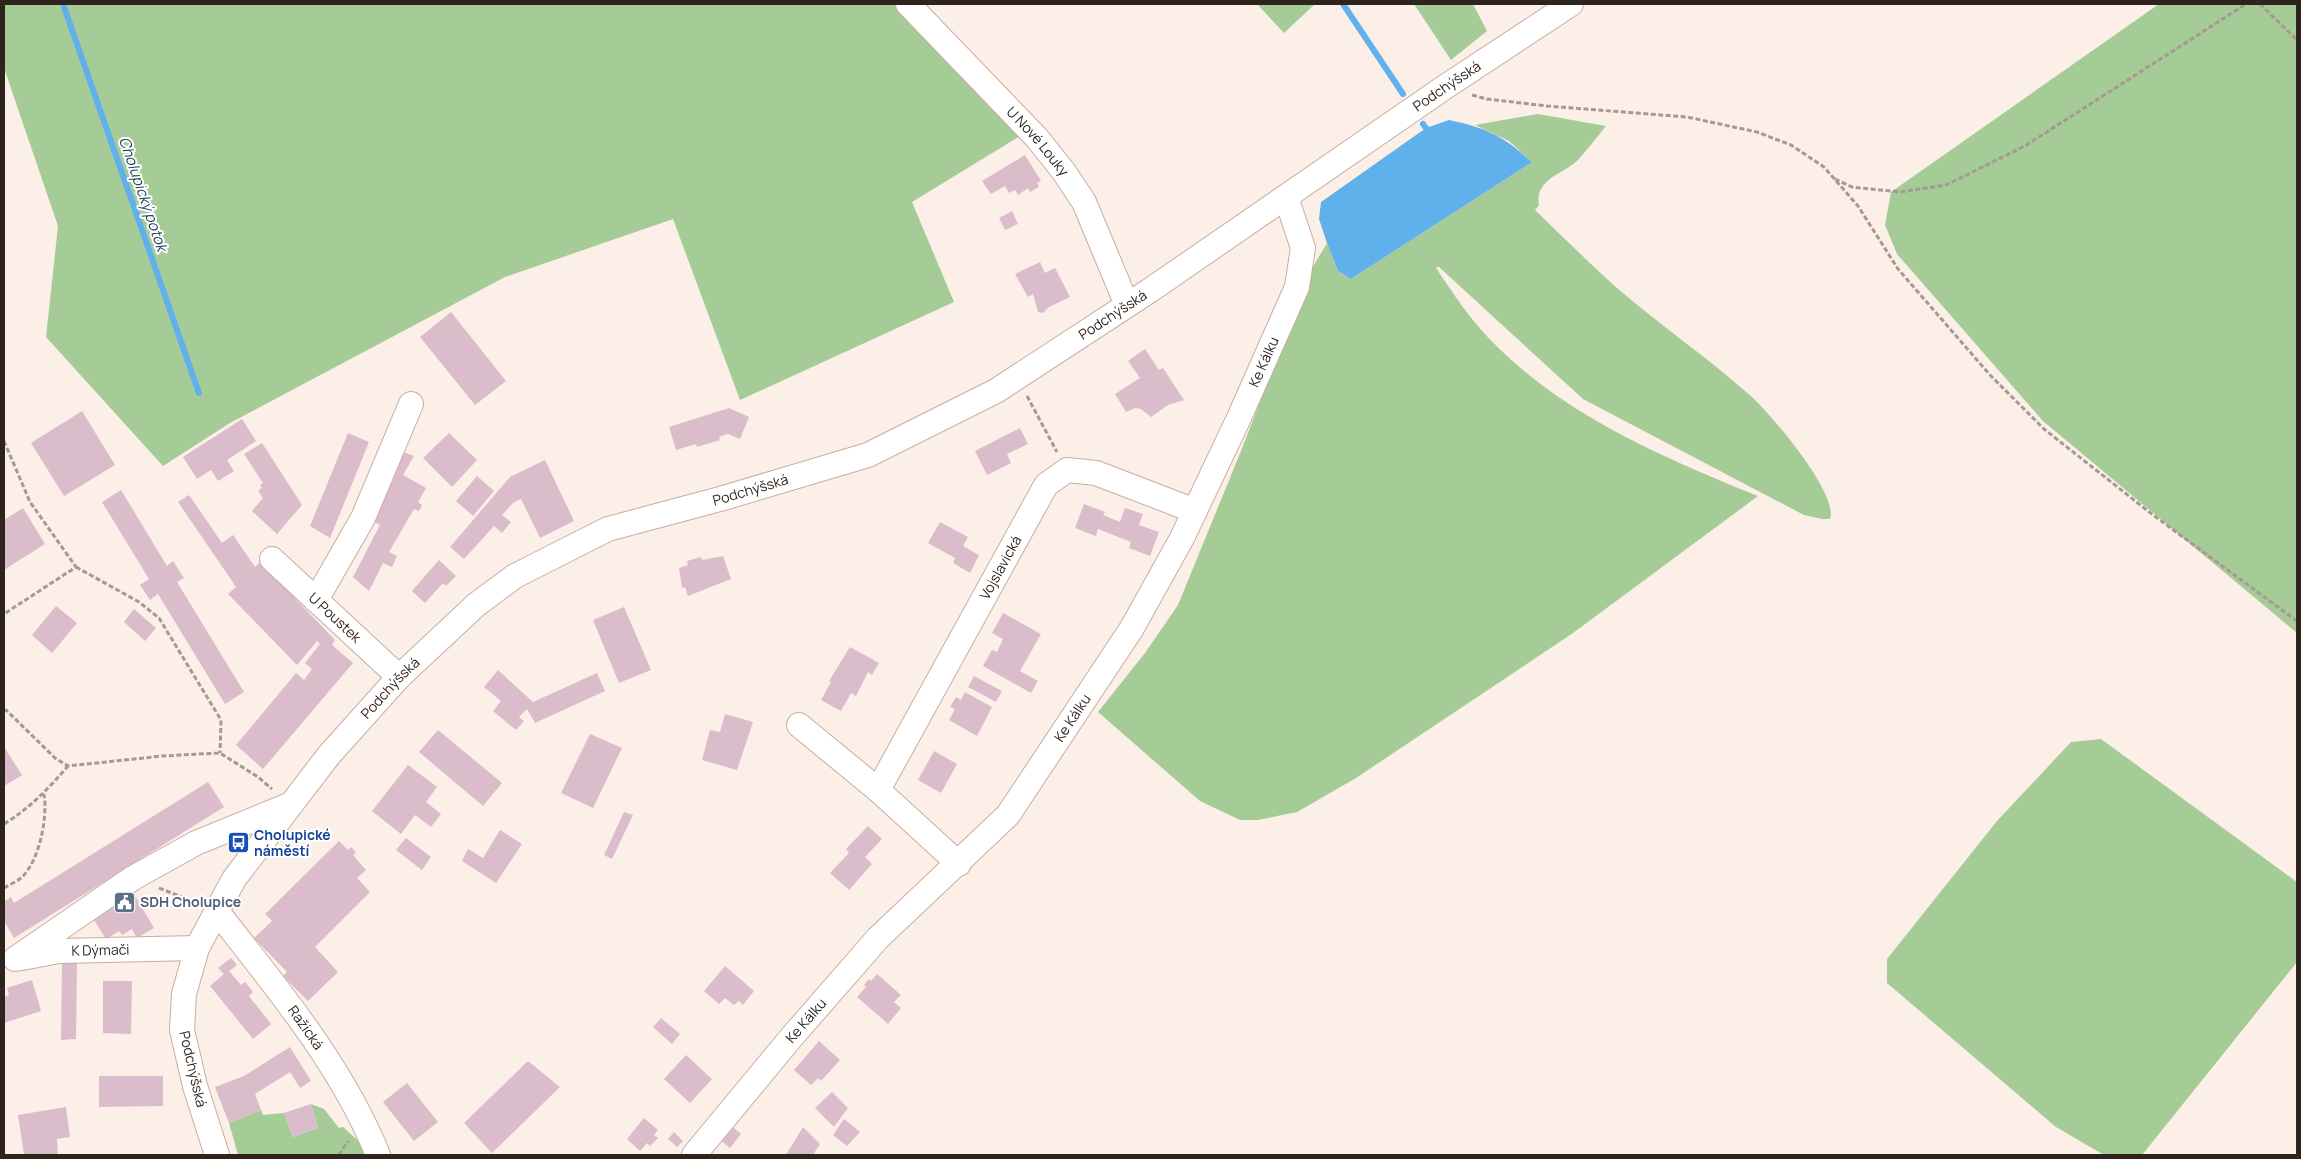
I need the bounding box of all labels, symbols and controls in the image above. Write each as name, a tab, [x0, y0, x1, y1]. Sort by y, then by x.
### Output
street label: Podchýšská	[1409, 56, 1484, 115]
street label: U Nové Louky	[1003, 102, 1074, 180]
water label: Cholupický potok	[114, 134, 174, 256]
street label: Podchýšská	[1074, 285, 1150, 344]
street label: Ke Kálku	[1244, 333, 1283, 390]
street label: Podchýšská	[710, 469, 790, 510]
street label: Vojslavická	[975, 532, 1025, 603]
street label: U Poustek	[305, 588, 367, 647]
street label: Podchýšská	[356, 653, 423, 722]
street label: Ke Kálku	[1049, 690, 1095, 745]
place label: Cholupické náměstí	[254, 825, 331, 860]
bus stop icon: Cholupické náměstí	[226, 831, 250, 855]
public building icon: SDH Cholupice	[112, 890, 136, 914]
place label: SDH Cholupice	[140, 892, 241, 911]
street label: K Dýmači	[71, 939, 130, 960]
street label: Ke Kálku	[781, 994, 830, 1047]
street label: Ražická	[284, 1001, 328, 1053]
street label: Podchýšská	[175, 1029, 212, 1109]

